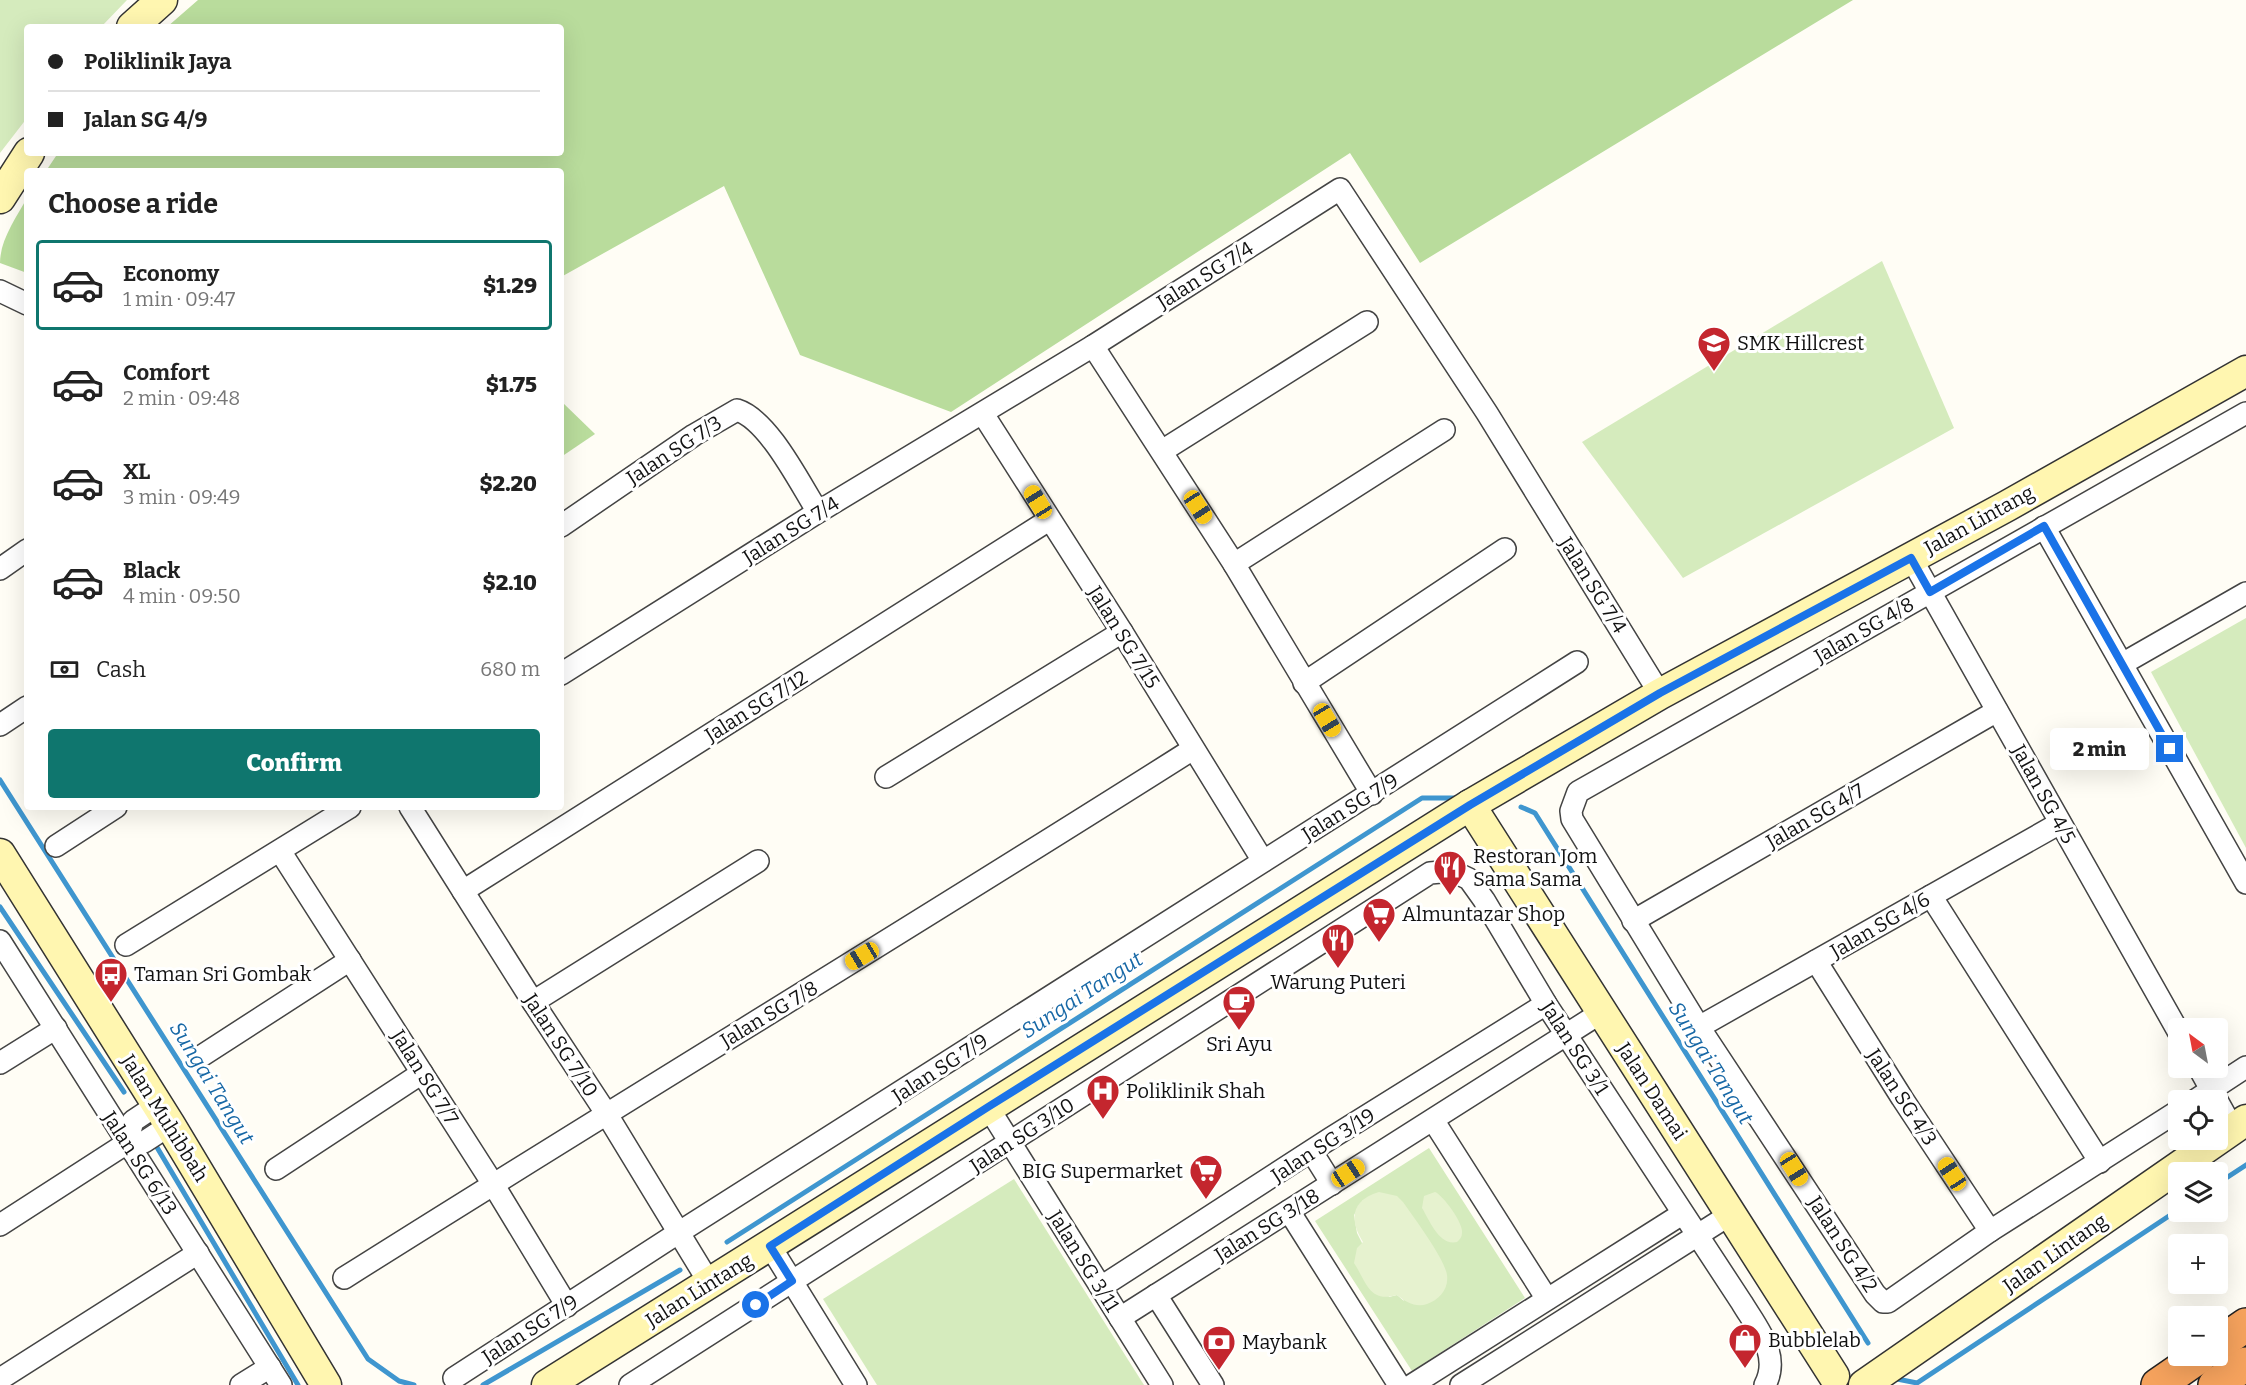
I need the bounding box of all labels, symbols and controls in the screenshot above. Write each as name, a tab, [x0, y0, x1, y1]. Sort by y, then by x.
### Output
text: Poliklinik Jaya	[84, 48, 232, 75]
text: Jalan SG 4/9	[84, 106, 207, 133]
text: Choose a ride	[48, 188, 218, 220]
street label: Jalan SG 7/4	[1152, 236, 1258, 315]
icon: car	[51, 258, 105, 312]
text: Economy	[123, 260, 219, 287]
text: $1.29	[483, 272, 537, 299]
text: 1 min · 09:47	[123, 287, 235, 311]
school or university icon: SMK Hillcrest	[1696, 325, 1732, 372]
place label: SMK Hillcrest	[1737, 331, 1864, 355]
icon: car	[51, 357, 105, 411]
text: Comfort	[123, 359, 210, 386]
text: $1.75	[486, 371, 537, 398]
text: 2 min · 09:48	[123, 386, 240, 410]
street label: Jalan SG 7/3	[621, 410, 726, 490]
icon: car	[51, 456, 105, 510]
text: XL	[123, 458, 150, 485]
text: $2.20	[479, 470, 537, 497]
street label: Jalan Lintang	[1919, 480, 2038, 560]
car	[1021, 482, 1055, 522]
text: 3 min · 09:49	[123, 485, 240, 509]
car	[1181, 487, 1215, 527]
street label: Jalan SG 7/4	[738, 491, 844, 570]
street label: Jalan SG 7/4	[1553, 532, 1632, 638]
icon: car	[51, 555, 105, 609]
text: Black	[123, 557, 180, 584]
text: $2.10	[483, 569, 537, 596]
street label: Jalan SG 7/15	[1083, 581, 1165, 693]
text: 4 min · 09:50	[123, 584, 241, 608]
street label: Jalan SG 4/8	[1809, 592, 1918, 669]
icon: cash	[48, 653, 81, 686]
text: Cash	[96, 656, 146, 683]
text: 680 m	[480, 657, 540, 681]
street label: Jalan SG 7/12	[699, 665, 812, 748]
car	[1310, 700, 1344, 740]
callout: 2 min	[2050, 728, 2149, 770]
button: Confirm	[48, 729, 540, 798]
route end	[2156, 735, 2183, 762]
text: 2 min	[2073, 737, 2126, 761]
street label: Jalan SG 4/5	[2006, 739, 2081, 848]
street label: Jalan SG 7/9	[1297, 768, 1403, 847]
street label: Jalan SG 4/7	[1761, 778, 1868, 854]
place label: Restoran Jom Sama Sama	[1473, 844, 1597, 891]
restaurant icon: Restoran Jom Sama Sama	[1432, 849, 1468, 896]
street label: Jalan SG 4/6	[1825, 887, 1934, 964]
supermarket icon: Almuntazar Shop	[1361, 896, 1397, 943]
place label: Almuntazar Shop	[1402, 902, 1565, 926]
restaurant icon: Warung Puteri	[1320, 922, 1356, 969]
car	[842, 939, 882, 973]
water label: Sungai Tangut	[1016, 946, 1148, 1044]
bus stop icon: Taman Sri Gombak	[93, 956, 129, 1003]
place label: Taman Sri Gombak	[134, 962, 312, 986]
place label: Warung Puteri	[1270, 970, 1406, 994]
street label: Jalan SG 7/8	[715, 976, 822, 1053]
cafe icon: Sri Ayu	[1221, 984, 1257, 1031]
street label: Jalan SG 7/10	[518, 988, 603, 1101]
street label: Jalan SG 3/1	[1535, 996, 1614, 1099]
water label: Sungai Tangut	[1663, 997, 1759, 1130]
water label: Sungai Tangut	[164, 1017, 260, 1150]
north arrow	[2168, 1018, 2228, 1078]
map controls	[2168, 1018, 2228, 1366]
street label: Jalan SG 7/7	[386, 1024, 464, 1129]
street label: Jalan SG 7/9	[887, 1028, 992, 1108]
place label: Sri Ayu	[1206, 1032, 1272, 1056]
street label: Jalan Damai	[1611, 1037, 1692, 1144]
street label: Jalan SG 4/3	[1861, 1043, 1942, 1150]
street label: Jalan Muhibbah	[116, 1049, 214, 1186]
hospital icon: Poliklinik Shah	[1085, 1073, 1121, 1120]
place label: Poliklinik Shah	[1126, 1079, 1266, 1103]
button: locate	[2168, 1090, 2228, 1150]
street label: Jalan SG 3/10	[964, 1092, 1079, 1178]
street label: Jalan SG 3/19	[1266, 1103, 1379, 1188]
street label: Jalan SG 6/13	[97, 1106, 182, 1219]
car	[1777, 1149, 1811, 1189]
supermarket icon: BIG Supermarket	[1188, 1153, 1224, 1200]
car	[1935, 1154, 1969, 1194]
car	[1328, 1156, 1368, 1190]
place label: BIG Supermarket	[1022, 1159, 1183, 1183]
button: layers	[2168, 1162, 2228, 1222]
street label: Jalan SG 3/18	[1209, 1183, 1324, 1267]
street label: Jalan SG 4/2	[1802, 1191, 1883, 1297]
street label: Jalan SG 3/11	[1043, 1205, 1125, 1316]
street label: Jalan Lintang	[1998, 1208, 2112, 1298]
button: +	[2168, 1234, 2228, 1294]
street label: Jalan Lintang	[640, 1248, 757, 1333]
street label: Jalan SG 7/9	[477, 1289, 582, 1369]
route start	[742, 1291, 769, 1318]
button: −	[2168, 1306, 2228, 1366]
shop icon: Bubblelab	[1727, 1322, 1763, 1369]
bank icon: Maybank	[1201, 1324, 1237, 1371]
place label: Bubblelab	[1768, 1328, 1861, 1352]
place label: Maybank	[1242, 1330, 1327, 1354]

